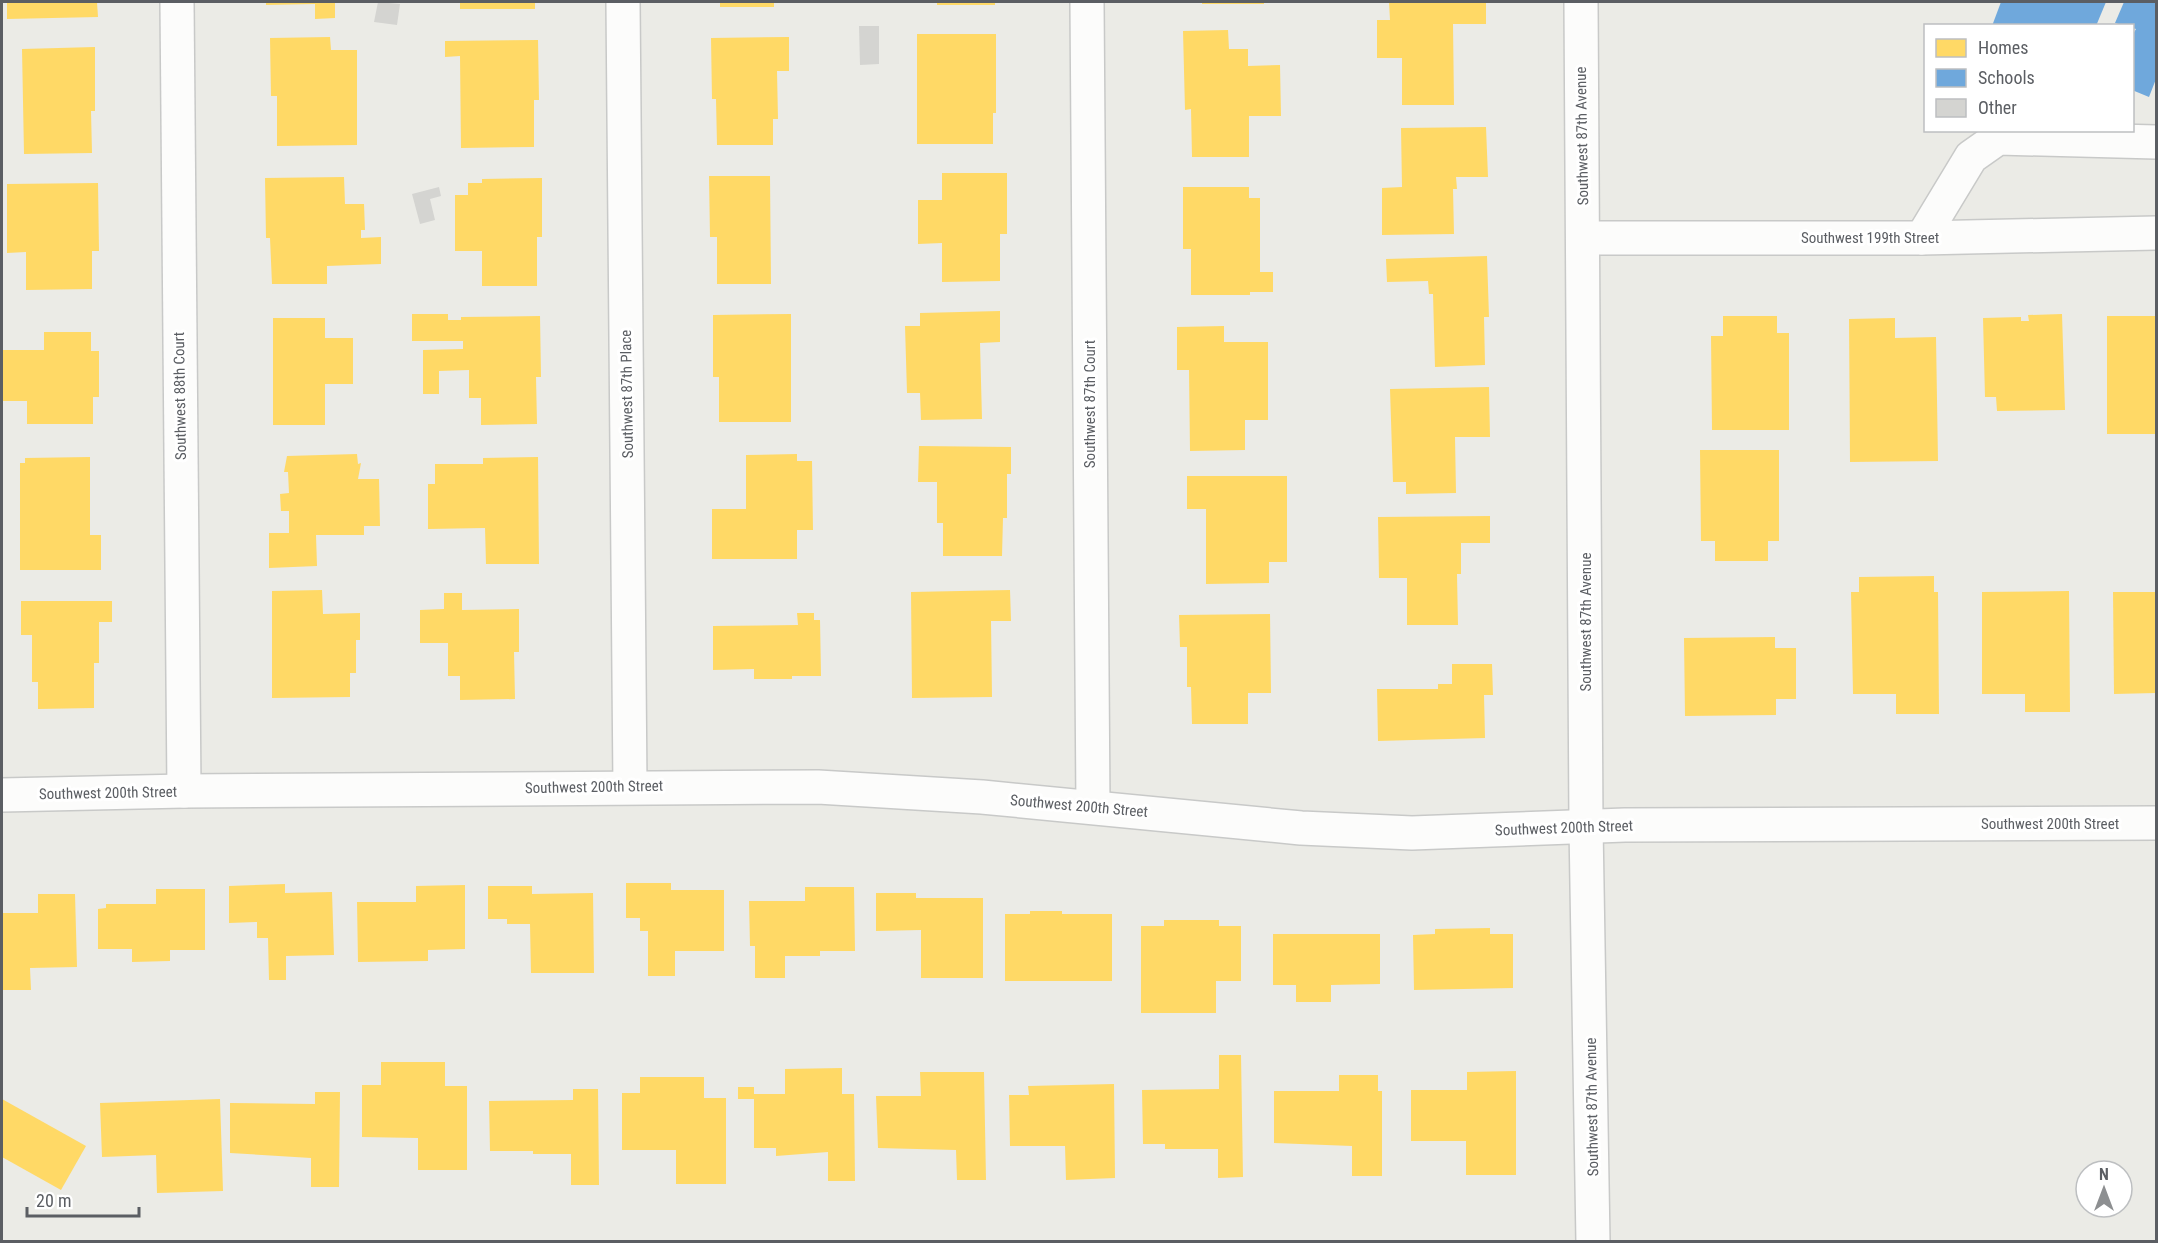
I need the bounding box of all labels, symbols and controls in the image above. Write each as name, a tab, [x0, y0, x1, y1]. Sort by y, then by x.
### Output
legend	[1924, 24, 2134, 132]
text: Homes	[1978, 37, 2028, 58]
street label: Southwest 87th Avenue	[1572, 66, 1592, 206]
text: Schools	[1978, 67, 2035, 88]
text: Other	[1978, 97, 2017, 118]
street label: Southwest 199th Street	[1801, 229, 1939, 247]
street label: Southwest 87th Place	[617, 330, 637, 458]
street label: Southwest 88th Court	[170, 332, 190, 460]
street label: Southwest 87th Court	[1081, 340, 1099, 468]
street label: Southwest 87th Avenue	[1577, 553, 1595, 691]
street label: Southwest 200th Street	[525, 777, 663, 797]
street label: Southwest 200th Street	[39, 783, 177, 803]
street label: Southwest 200th Street	[1009, 791, 1149, 821]
street label: Southwest 200th Street	[1981, 815, 2119, 833]
street label: Southwest 200th Street	[1495, 817, 1633, 839]
street label: Southwest 87th Avenue	[1582, 1037, 1602, 1177]
north arrow	[2074, 1159, 2134, 1219]
text: N	[2099, 1165, 2109, 1184]
scale bar	[27, 1180, 140, 1218]
text: 20 m	[36, 1190, 71, 1211]

